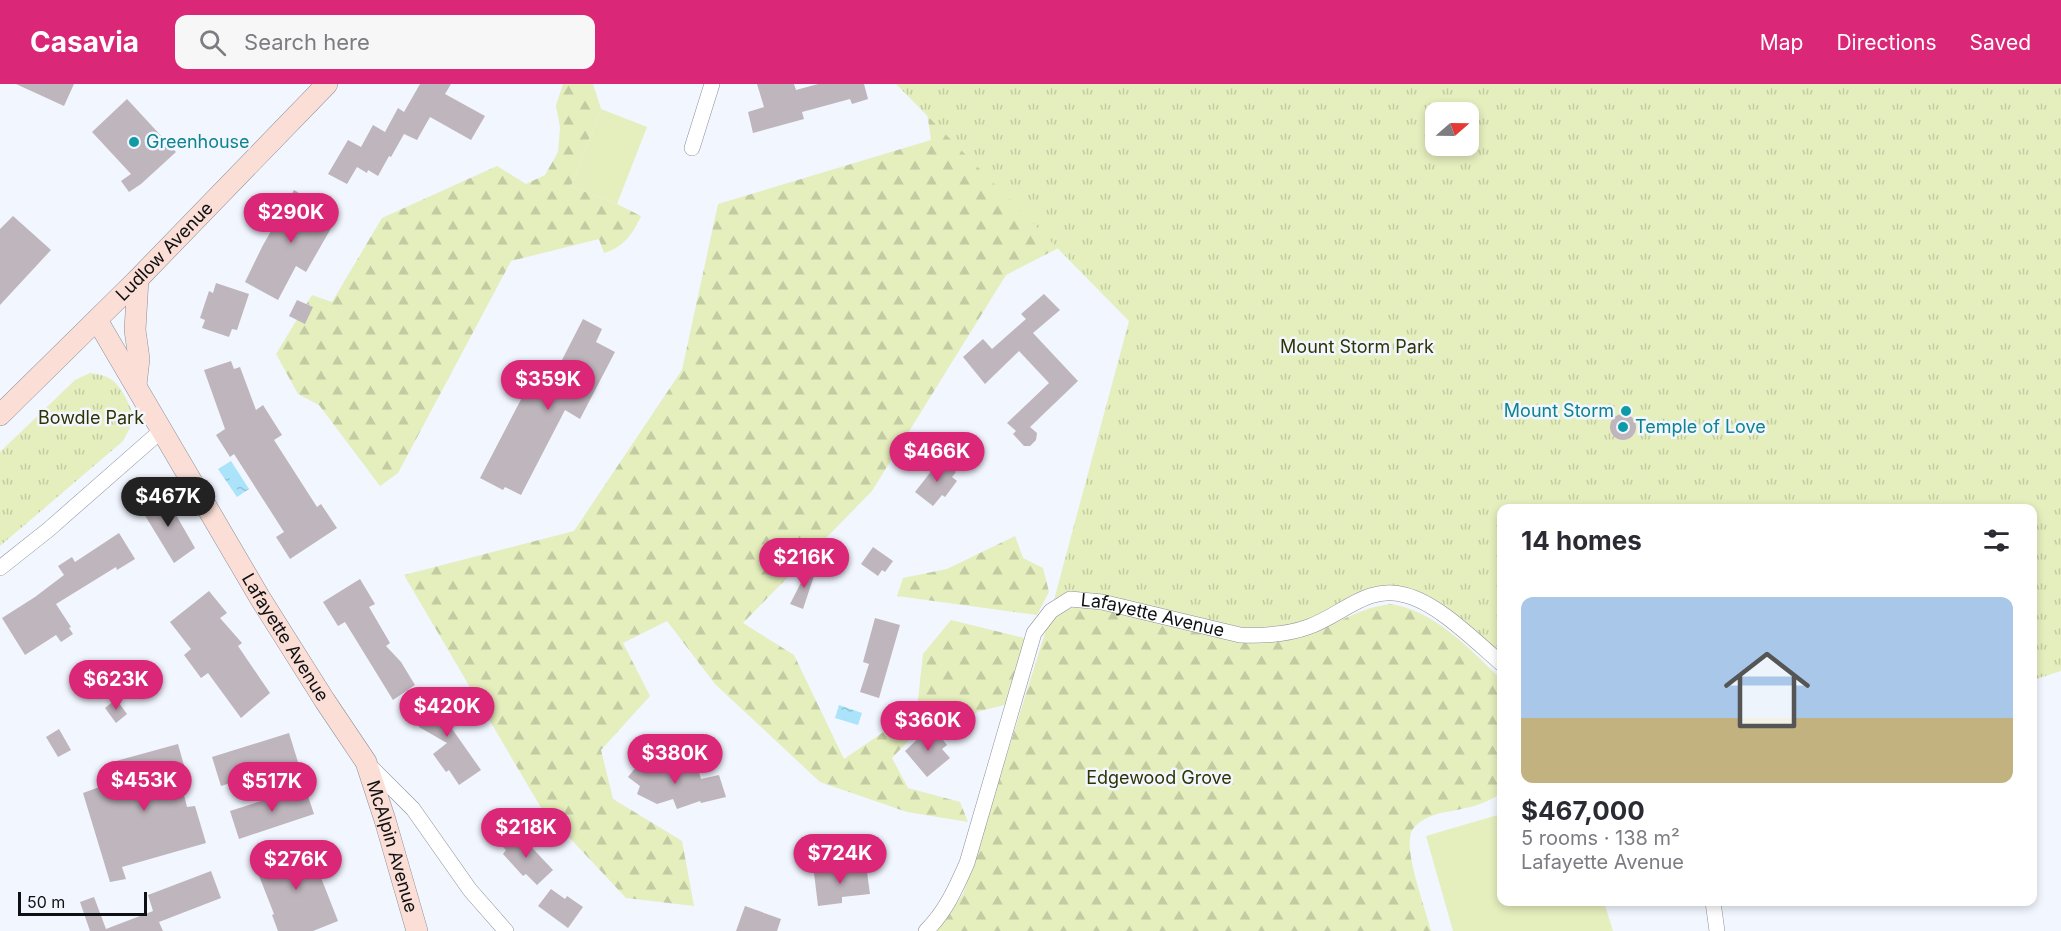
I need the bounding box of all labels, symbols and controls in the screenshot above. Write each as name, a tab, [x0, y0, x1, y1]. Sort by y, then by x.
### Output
search box	[175, 15, 595, 69]
text: Casavia	[30, 25, 139, 59]
icon: search	[196, 26, 229, 59]
text: Search here	[244, 29, 370, 55]
text: Map	[1760, 30, 1803, 55]
text: Directions	[1836, 30, 1937, 55]
text: Saved	[1970, 30, 2031, 55]
north arrow	[1425, 102, 1479, 156]
map controls	[1425, 102, 1479, 156]
place label: Greenhouse	[146, 131, 250, 152]
marker: Greenhouse	[127, 135, 141, 149]
pin: $290K	[249, 193, 333, 244]
street label: Ludlow Avenue	[111, 197, 217, 305]
text: $290K	[258, 200, 324, 224]
park label: Mount Storm Park	[1280, 336, 1434, 357]
pin: $359K	[506, 360, 590, 411]
text: $359K	[515, 367, 581, 391]
place label: Mount Storm	[1504, 400, 1614, 421]
marker: Mount Storm	[1619, 404, 1633, 418]
park label: Bowdle Park	[38, 407, 144, 428]
place label: Temple of Love	[1635, 416, 1766, 437]
marker: Temple of Love	[1616, 420, 1630, 434]
pin: $466K	[895, 432, 979, 483]
text: $466K	[904, 439, 970, 463]
pin: $467K	[126, 477, 210, 528]
text: $467K	[135, 484, 201, 508]
icon: filters	[1980, 524, 2013, 557]
text: 14 homes	[1521, 525, 1642, 556]
pin: $216K	[762, 538, 846, 589]
text: $216K	[773, 545, 835, 569]
street label: Lafayette Avenue	[238, 569, 333, 705]
street label: Lafayette Avenue	[1080, 589, 1227, 641]
icon: home	[1713, 636, 1821, 744]
pin: $623K	[74, 660, 158, 711]
text: $623K	[83, 667, 149, 691]
pin: $420K	[405, 687, 489, 738]
text: $420K	[413, 694, 481, 718]
pin: $360K	[886, 701, 970, 752]
text: $360K	[895, 708, 961, 732]
pin: $380K	[633, 734, 717, 785]
text: $380K	[642, 741, 708, 765]
pin: $453K	[102, 761, 186, 812]
pin: $517K	[230, 762, 314, 813]
park label: Edgewood Grove	[1086, 767, 1232, 788]
text: $453K	[111, 768, 177, 792]
text: $517K	[242, 769, 302, 793]
street label: McAlpin Avenue	[363, 777, 422, 915]
text: $467,000	[1521, 795, 1645, 826]
pin: $218K	[484, 808, 568, 859]
text: $218K	[495, 815, 557, 839]
text: 5 rooms · 138 m²	[1521, 826, 1680, 850]
pin: $724K	[798, 834, 882, 885]
pin: $276K	[254, 840, 338, 891]
text: $724K	[808, 841, 872, 865]
text: $276K	[264, 847, 328, 871]
text: Lafayette Avenue	[1521, 850, 1684, 874]
scale bar	[18, 889, 147, 916]
text: 50 m	[27, 892, 65, 912]

